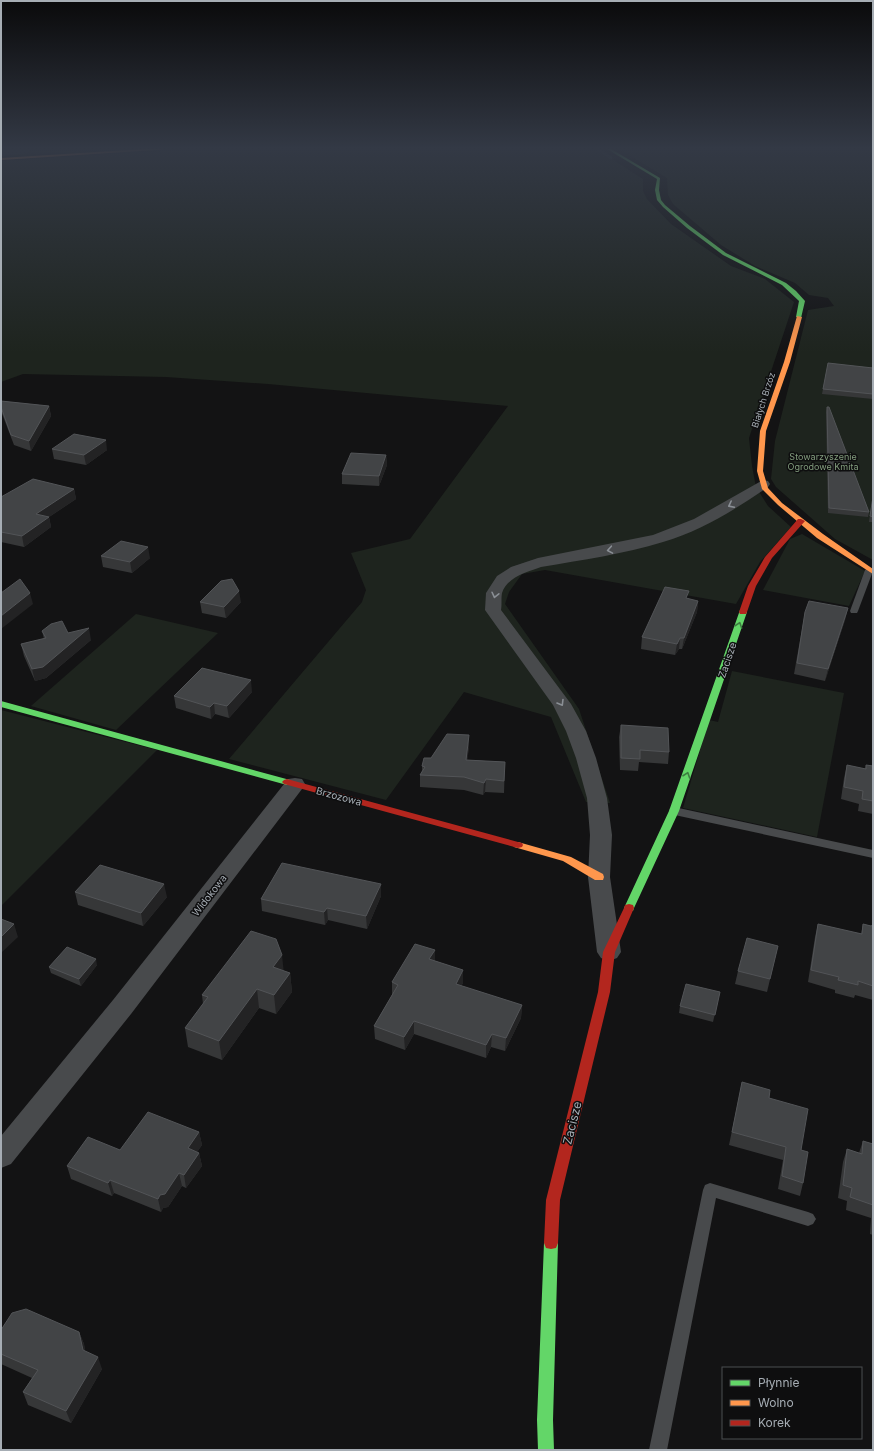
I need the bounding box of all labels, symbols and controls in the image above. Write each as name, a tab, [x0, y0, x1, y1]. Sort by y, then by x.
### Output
street label: Białych Brzóz	[749, 371, 777, 429]
park label: Stowarzyszenie Ogrodowe Kmita	[788, 451, 858, 472]
one-way arrow	[727, 500, 735, 508]
one-way arrow	[606, 545, 613, 554]
one-way arrow	[492, 592, 500, 599]
one-way arrow	[734, 622, 743, 629]
street label: Zacisze	[715, 641, 739, 679]
one-way arrow	[556, 699, 563, 706]
one-way arrow	[682, 771, 691, 778]
street label: Brzozowa	[315, 784, 363, 808]
street label: Widokowa	[189, 872, 229, 918]
street label: Zacisze	[559, 1100, 585, 1146]
legend	[722, 1367, 862, 1439]
text: Płynnie	[758, 1375, 799, 1390]
text: Wolno	[758, 1395, 794, 1410]
text: Korek	[758, 1415, 791, 1430]

